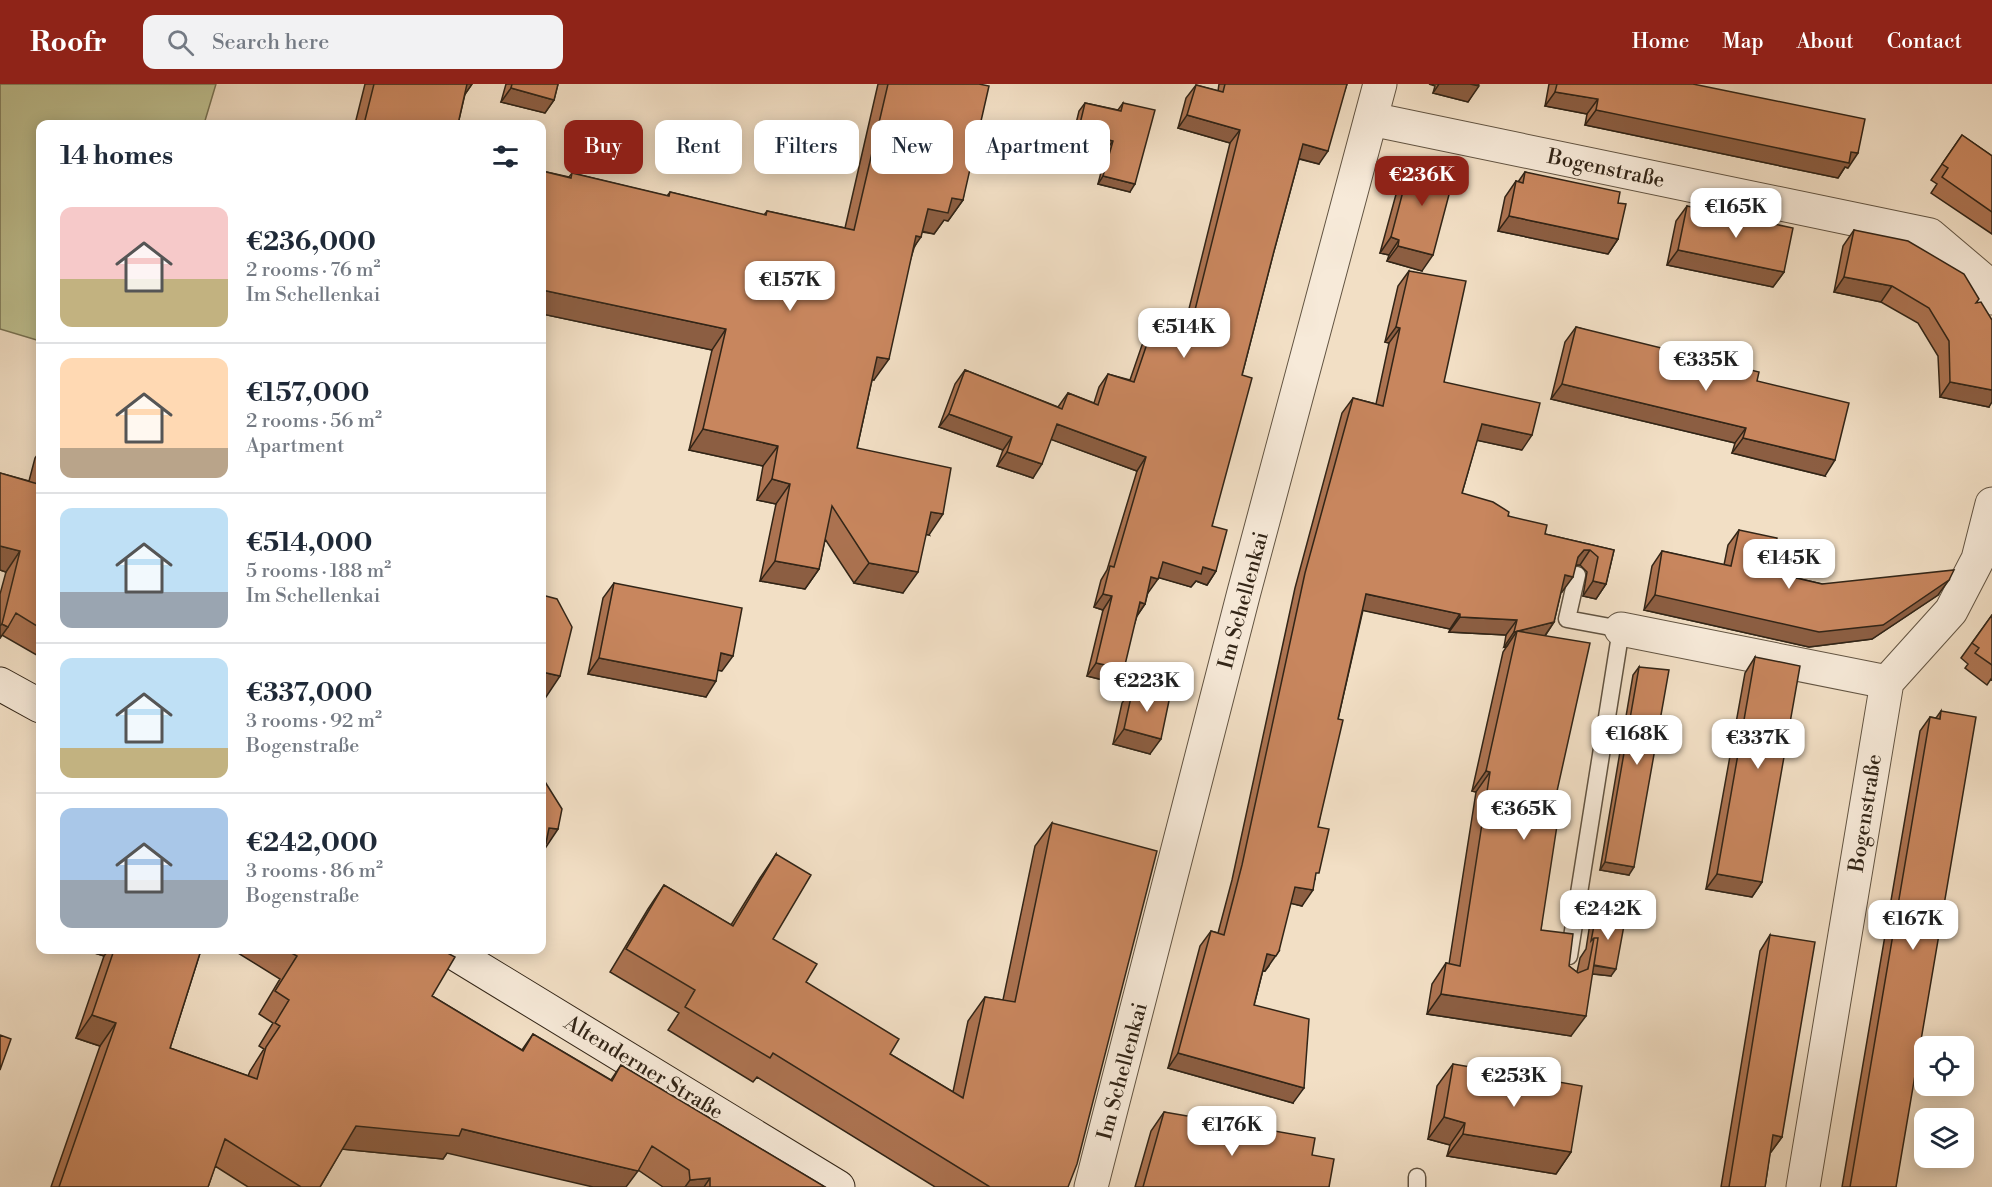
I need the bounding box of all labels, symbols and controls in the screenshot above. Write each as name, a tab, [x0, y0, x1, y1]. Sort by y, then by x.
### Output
search box	[143, 15, 563, 69]
text: Roofr	[30, 25, 107, 60]
icon: search	[164, 26, 197, 59]
text: Search here	[212, 29, 329, 56]
text: Home	[1632, 29, 1689, 55]
text: Map	[1722, 29, 1764, 55]
text: About	[1797, 29, 1854, 55]
text: Contact	[1887, 29, 1962, 55]
chip: Buy	[564, 120, 643, 174]
chip: Rent	[655, 120, 742, 174]
chip: Filters	[754, 120, 859, 174]
chip: New	[871, 120, 953, 174]
chip: Apartment	[965, 120, 1110, 174]
text: 14 homes	[60, 140, 173, 172]
icon: filters	[489, 140, 522, 173]
street label: Bogenstraße	[1544, 144, 1667, 194]
pin: €236K	[1380, 156, 1464, 207]
text: €236K	[1389, 163, 1455, 188]
pin: €165K	[1694, 188, 1778, 239]
text: €165K	[1704, 195, 1768, 220]
text: €236,000	[246, 226, 376, 258]
icon: home	[108, 231, 180, 303]
text: 2 rooms · 76 m²	[246, 258, 380, 283]
pin: €157K	[748, 261, 832, 312]
text: €157K	[759, 268, 821, 293]
text: Im Schellenkai	[246, 283, 380, 308]
pin: €514K	[1142, 308, 1226, 359]
text: €514K	[1152, 315, 1216, 340]
pin: €335K	[1664, 341, 1748, 392]
text: €335K	[1673, 348, 1739, 373]
text: €157,000	[246, 377, 370, 409]
icon: home	[108, 382, 180, 454]
text: 2 rooms · 56 m²	[246, 409, 382, 434]
text: Apartment	[246, 434, 344, 459]
text: €514,000	[246, 527, 373, 559]
street label: Im Schellenkai	[1213, 529, 1275, 672]
icon: home	[108, 532, 180, 604]
pin: €145K	[1747, 539, 1831, 590]
text: €145K	[1757, 546, 1821, 571]
text: 5 rooms · 188 m²	[246, 559, 391, 584]
text: Im Schellenkai	[246, 584, 380, 609]
pin: €223K	[1105, 662, 1189, 713]
text: €223K	[1114, 669, 1180, 694]
text: €337,000	[246, 677, 372, 709]
icon: home	[108, 682, 180, 754]
text: 3 rooms · 92 m²	[246, 709, 382, 734]
pin: €168K	[1595, 715, 1679, 766]
pin: €337K	[1716, 719, 1800, 770]
text: €168K	[1605, 722, 1669, 747]
text: €337K	[1726, 726, 1790, 751]
text: Bogenstraße	[246, 734, 359, 759]
street label: Bogenstraße	[1844, 752, 1888, 875]
pin: €365K	[1482, 790, 1566, 841]
text: €365K	[1491, 797, 1557, 822]
text: €242,000	[246, 827, 378, 859]
icon: home	[108, 832, 180, 904]
text: 3 rooms · 86 m²	[246, 859, 383, 884]
text: Bogenstraße	[246, 884, 359, 909]
pin: €242K	[1566, 890, 1650, 941]
text: €242K	[1574, 897, 1642, 922]
pin: €167K	[1871, 900, 1955, 951]
text: €167K	[1882, 907, 1944, 932]
street label: Im Schellenkai	[1092, 1000, 1154, 1143]
street label: Altenderner Straße	[558, 1010, 728, 1126]
map controls	[1914, 1036, 1974, 1168]
button: locate	[1914, 1036, 1974, 1096]
pin: €253K	[1472, 1057, 1556, 1108]
text: €253K	[1481, 1064, 1547, 1089]
pin: €176K	[1190, 1106, 1274, 1157]
button: layers	[1914, 1108, 1974, 1168]
text: €176K	[1201, 1113, 1263, 1138]

